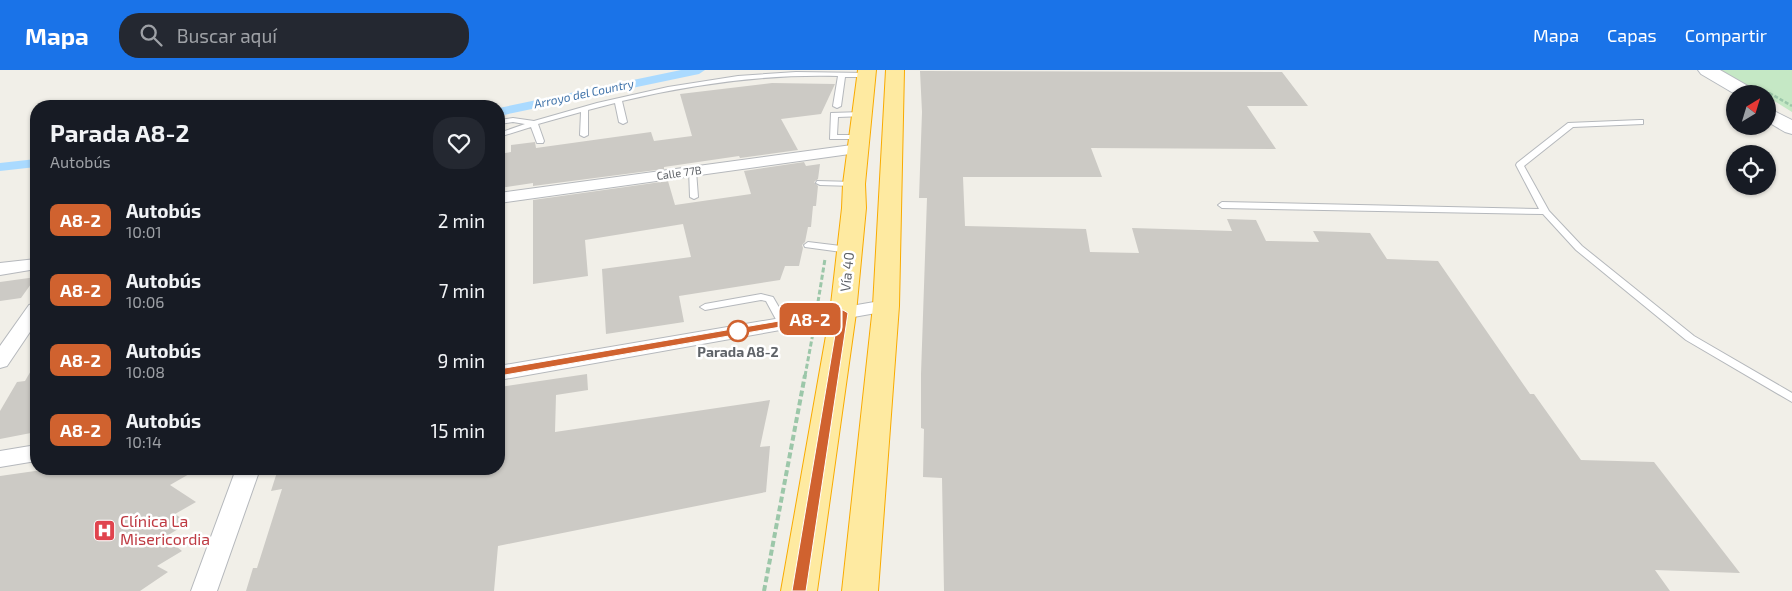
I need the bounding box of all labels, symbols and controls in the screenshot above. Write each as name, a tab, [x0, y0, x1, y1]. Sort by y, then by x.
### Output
search box	[119, 13, 469, 58]
text: Mapa	[25, 21, 89, 50]
icon: search	[137, 21, 165, 49]
text: Buscar aquí	[177, 24, 277, 47]
text: Mapa	[1533, 24, 1579, 46]
text: Capas	[1607, 24, 1657, 46]
text: Compartir	[1685, 24, 1767, 46]
water label: Arroyo del Country	[532, 75, 636, 112]
north arrow	[1726, 85, 1776, 135]
map controls	[1726, 85, 1776, 195]
button: heart	[433, 117, 485, 169]
text: Parada A8-2	[50, 118, 189, 147]
button: locate	[1726, 145, 1776, 195]
text: Autobús	[50, 152, 111, 171]
street label: Calle 77B	[656, 163, 702, 182]
text: Autobús	[126, 199, 201, 222]
text: A8-2	[60, 209, 101, 231]
text: 2 min	[438, 209, 485, 232]
text: 10:01	[126, 222, 162, 241]
street label: Vía 40	[836, 251, 857, 293]
text: Autobús	[126, 269, 201, 292]
text: A8-2	[60, 279, 101, 301]
text: 7 min	[439, 279, 485, 302]
text: 10:06	[126, 292, 164, 311]
line badge: A8-2	[775, 303, 845, 335]
text: A8-2	[790, 308, 830, 330]
marker: Parada A8-2	[727, 320, 749, 342]
text: Autobús	[126, 339, 201, 362]
place label: Parada A8-2	[697, 343, 779, 360]
text: A8-2	[60, 349, 101, 371]
text: 9 min	[437, 349, 485, 372]
text: 10:08	[126, 362, 165, 381]
text: Autobús	[126, 409, 201, 432]
text: A8-2	[60, 419, 101, 441]
text: 15 min	[431, 419, 485, 442]
text: 10:14	[126, 432, 162, 451]
place label: Clínica La Misericordia	[120, 511, 210, 548]
hospital icon: Clínica La Misericordia	[92, 518, 116, 542]

